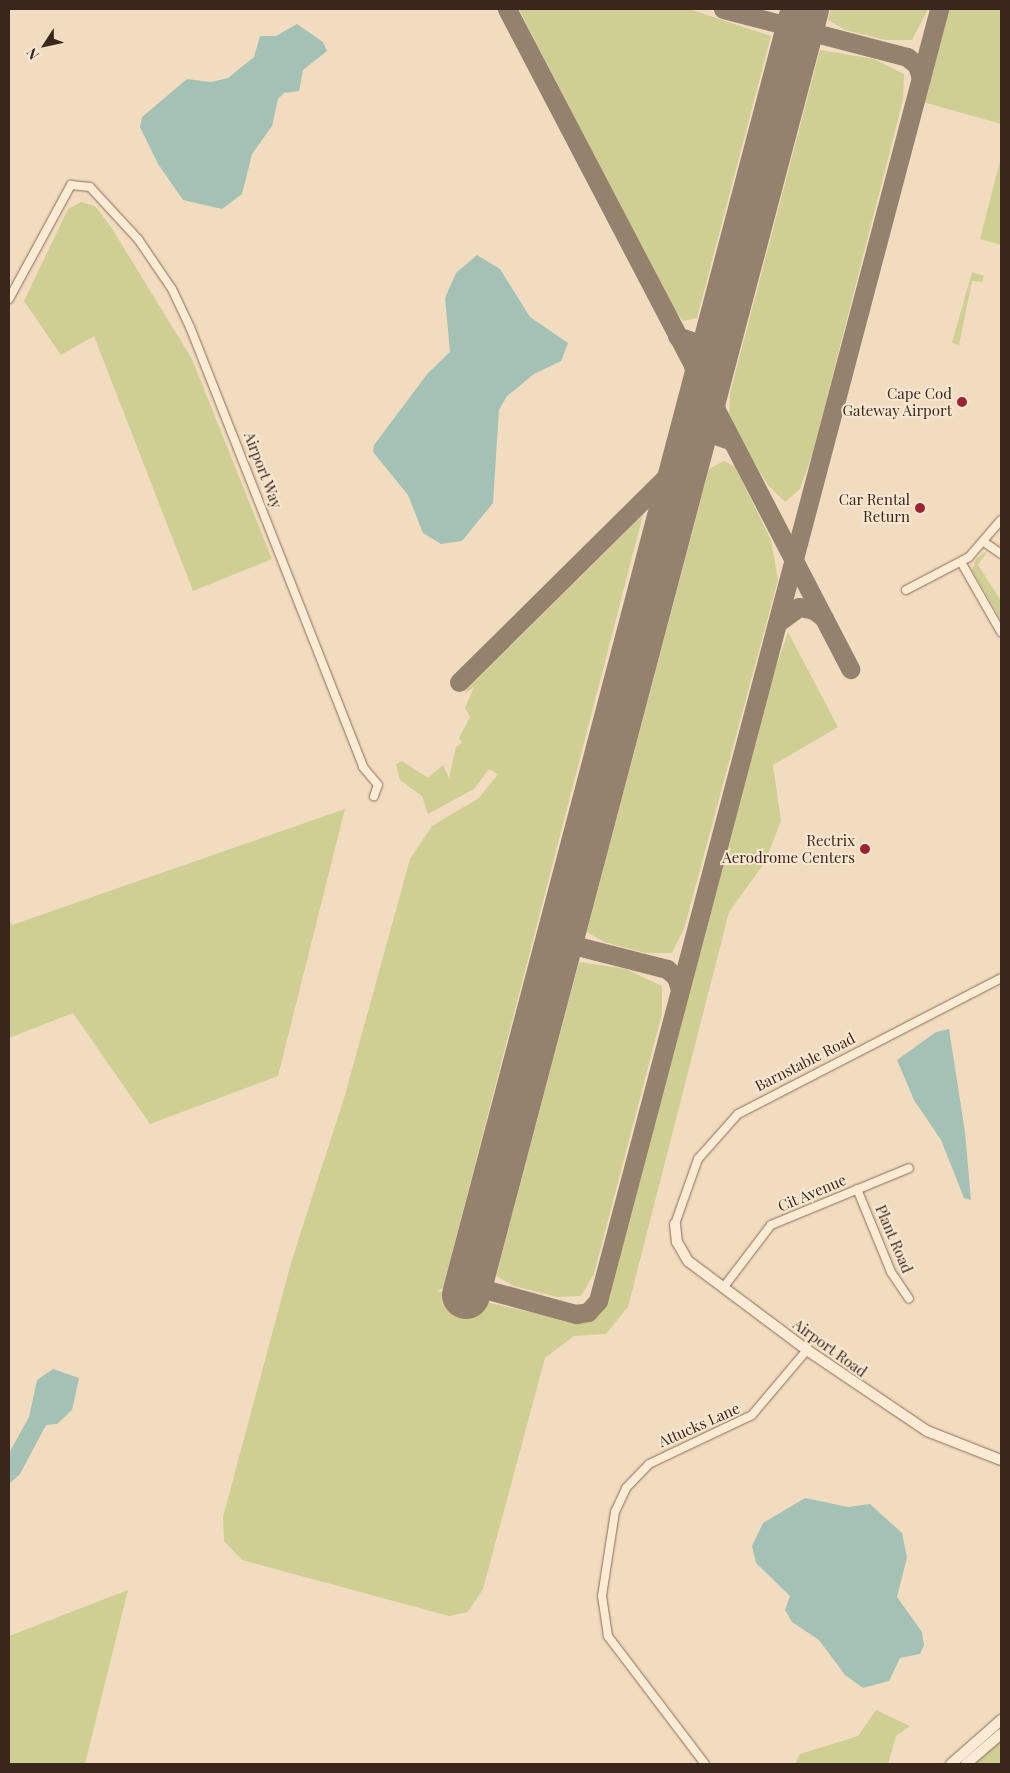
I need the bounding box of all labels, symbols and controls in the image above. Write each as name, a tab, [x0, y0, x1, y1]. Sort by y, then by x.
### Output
north arrow	[20, 20, 70, 70]
text: N	[22, 44, 43, 63]
place label: Cape Cod Gateway Airport	[842, 384, 952, 419]
marker: Cape Cod Gateway Airport	[956, 396, 968, 408]
street label: Airport Way	[240, 429, 286, 511]
place label: Car Rental Return	[838, 490, 910, 525]
marker: Car Rental Return	[914, 502, 926, 514]
place label: Rectrix Aerodrome Centers	[722, 831, 855, 866]
marker: Rectrix Aerodrome Centers	[859, 843, 871, 855]
street label: Barnstable Road	[752, 1029, 858, 1095]
street label: Cit Avenue	[775, 1170, 849, 1216]
street label: Plant Road	[872, 1202, 916, 1276]
street label: Airport Road	[789, 1315, 871, 1381]
street label: Attucks Lane	[656, 1399, 742, 1451]

